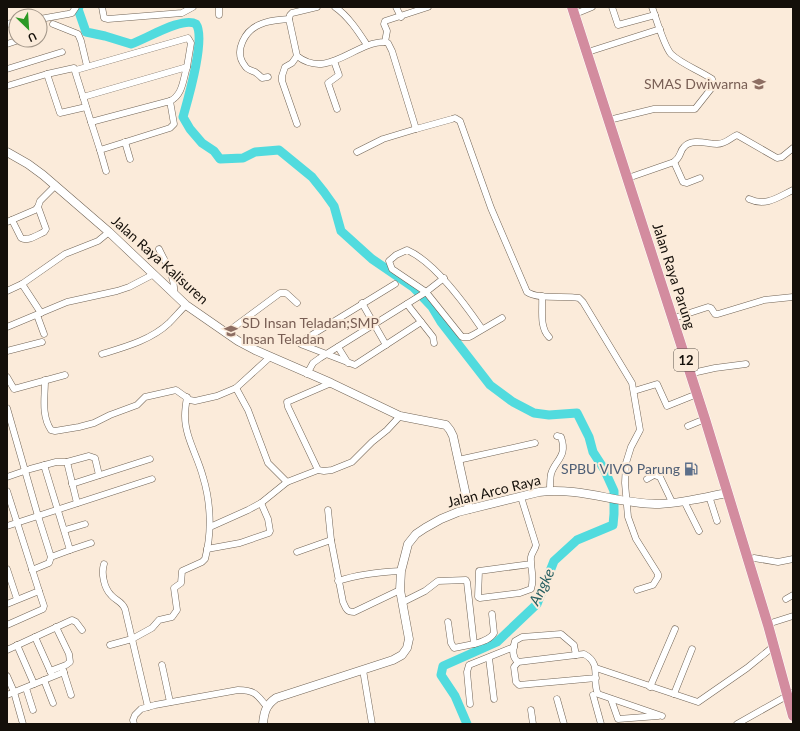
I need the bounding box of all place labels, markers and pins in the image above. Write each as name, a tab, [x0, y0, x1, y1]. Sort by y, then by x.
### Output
place label: SMAS Dwiwarna	[644, 75, 748, 92]
school or university icon: SMAS Dwiwarna	[751, 76, 767, 92]
place label: SD Insan Teladan;SMP Insan Teladan	[242, 314, 379, 347]
school or university icon: SD Insan Teladan;SMP Insan Teladan	[223, 323, 239, 339]
place label: SPBU VIVO Parung	[561, 460, 680, 477]
fuel station icon: SPBU VIVO Parung	[683, 461, 699, 477]

